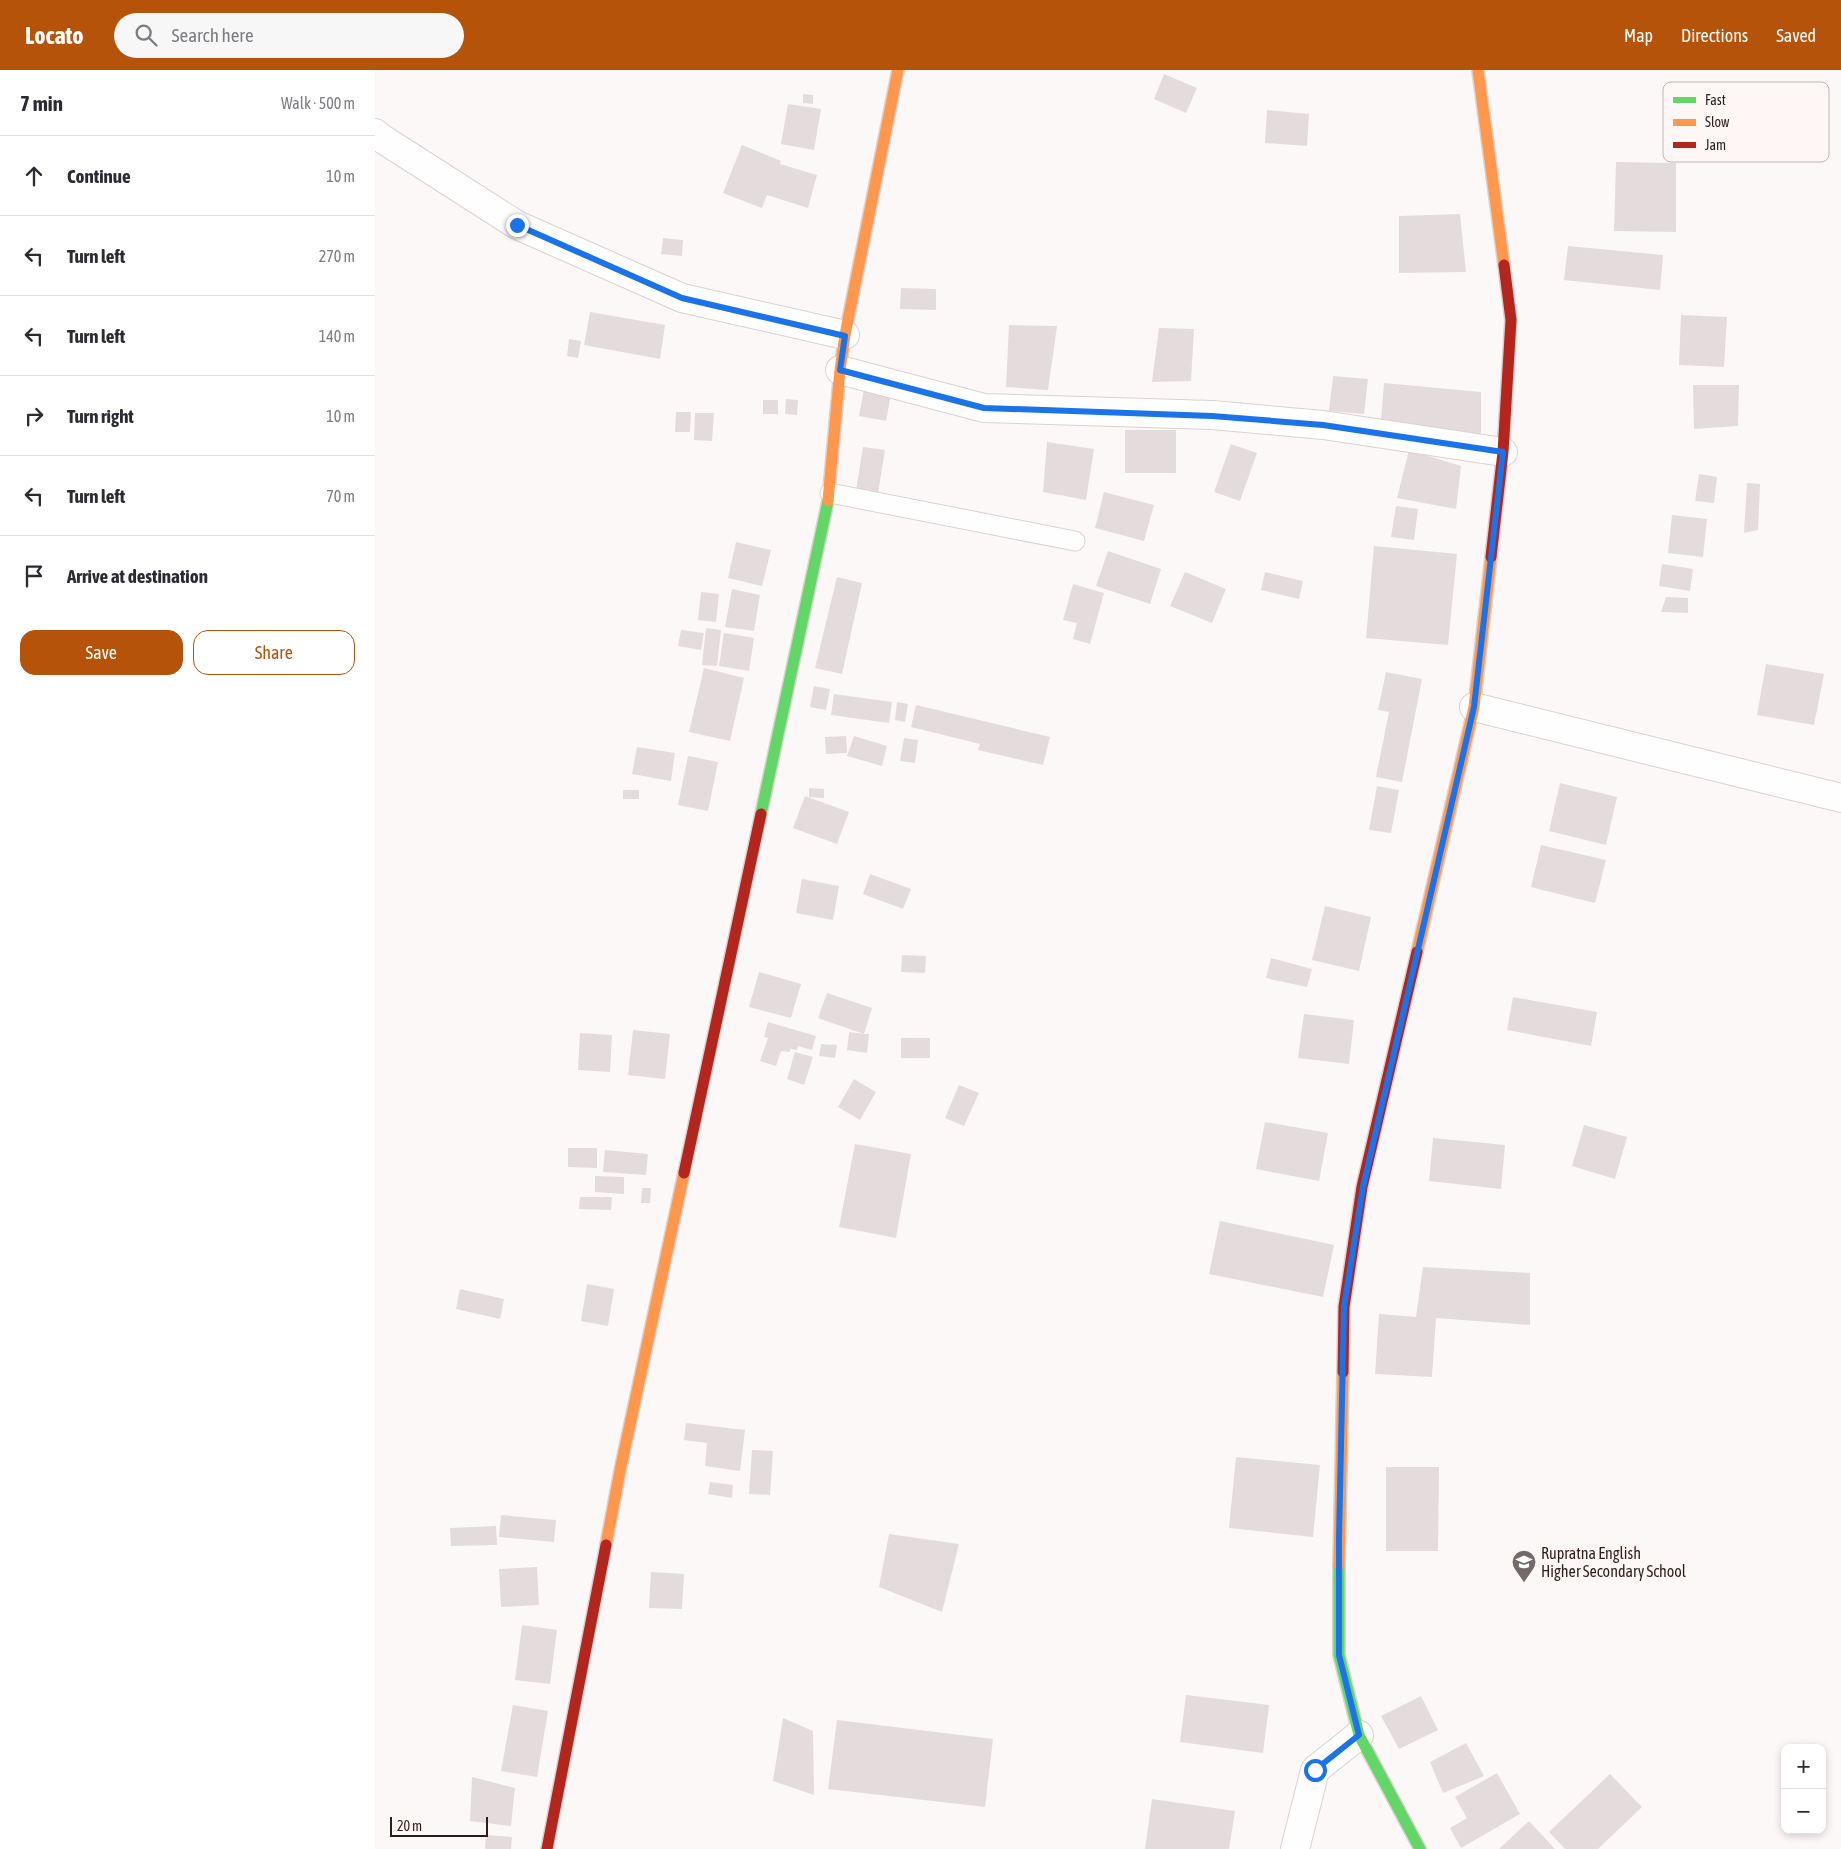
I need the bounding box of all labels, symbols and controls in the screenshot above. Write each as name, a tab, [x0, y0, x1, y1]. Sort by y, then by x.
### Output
search box	[114, 13, 464, 58]
icon: search	[132, 21, 160, 49]
text: Locato	[25, 22, 84, 49]
text: Search here	[172, 24, 254, 46]
text: Map	[1624, 25, 1653, 46]
text: Directions	[1681, 25, 1748, 46]
text: Saved	[1776, 25, 1816, 46]
legend	[1663, 82, 1829, 162]
text: 7 min	[20, 91, 63, 115]
text: Fast	[1705, 92, 1726, 108]
text: Walk · 500 m	[281, 94, 355, 112]
text: Slow	[1705, 114, 1730, 130]
text: Jam	[1705, 137, 1726, 153]
icon: ahead	[20, 162, 48, 190]
text: Continue	[67, 165, 131, 187]
text: 10 m	[326, 167, 355, 185]
route end	[506, 214, 529, 237]
icon: left	[20, 242, 48, 270]
text: Turn left	[67, 245, 125, 267]
text: 270 m	[319, 247, 355, 265]
icon: left	[20, 322, 48, 350]
text: Turn left	[67, 325, 125, 347]
text: 140 m	[319, 327, 355, 345]
icon: right	[20, 402, 48, 430]
text: Turn right	[67, 405, 134, 427]
text: 10 m	[326, 407, 355, 425]
icon: left	[20, 482, 48, 510]
text: Turn left	[67, 485, 125, 507]
text: 70 m	[326, 487, 355, 505]
icon: arrive	[20, 562, 48, 590]
text: Arrive at destination	[67, 565, 208, 587]
button: Save	[20, 630, 183, 675]
button: Share	[193, 630, 355, 675]
place label: Rupratna English Higher Secondary School	[1541, 1544, 1687, 1581]
school or university icon: Rupratna English Higher Secondary School	[1511, 1549, 1537, 1583]
map controls	[1781, 1744, 1826, 1834]
button: +	[1781, 1744, 1826, 1789]
route start	[1304, 1759, 1327, 1782]
button: −	[1781, 1789, 1826, 1834]
scale bar	[390, 1814, 487, 1837]
text: 20 m	[397, 1818, 422, 1834]

